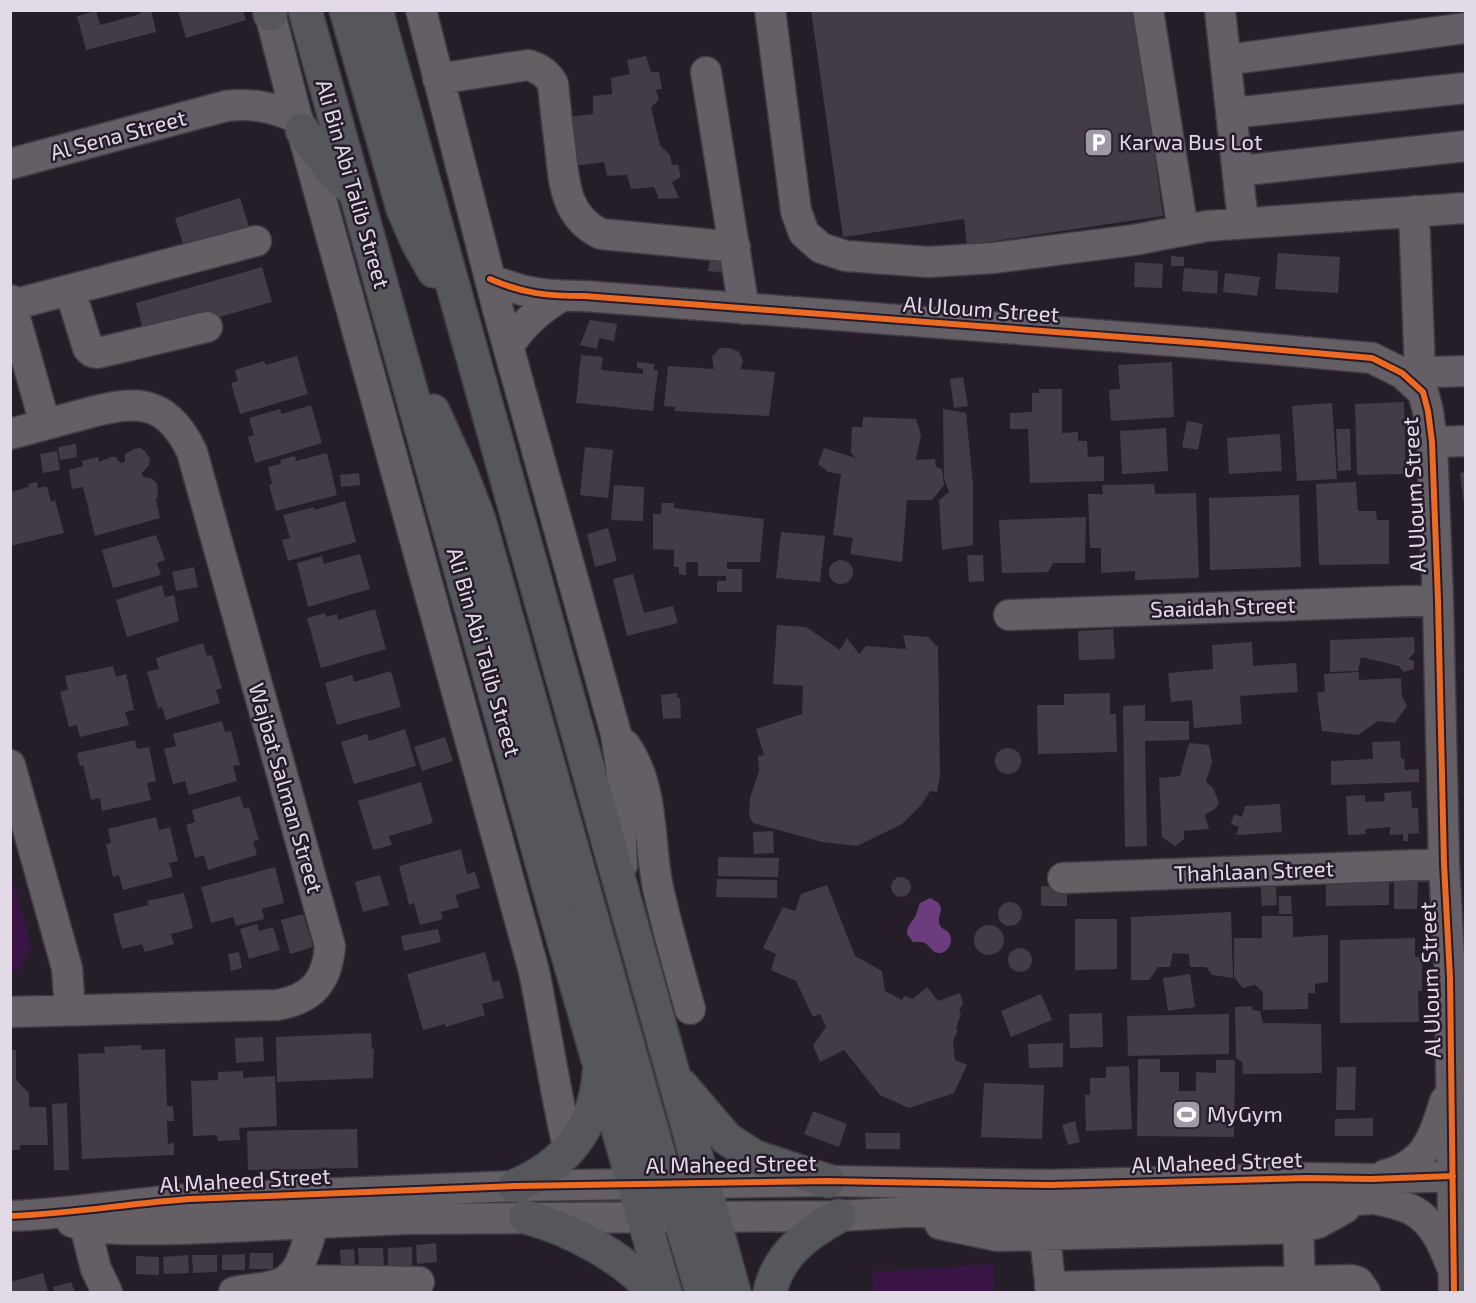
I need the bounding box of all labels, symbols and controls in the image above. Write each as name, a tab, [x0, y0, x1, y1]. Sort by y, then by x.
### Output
street label: Ali Bin Abi Talib Street	[312, 76, 396, 291]
street label: Al Sena Street	[47, 103, 189, 165]
parking icon: Karwa Bus Lot	[1082, 126, 1114, 158]
place label: Karwa Bus Lot	[1119, 128, 1262, 154]
street label: Al Uloum Street	[902, 290, 1060, 326]
street label: Al Uloum Street	[1396, 416, 1430, 574]
street label: Ali Bin Abi Talib Street	[443, 544, 527, 759]
street label: Saaidah Street	[1150, 590, 1296, 622]
street label: Wajbat Salman Street	[244, 680, 329, 896]
street label: Thahlaan Street	[1174, 854, 1334, 886]
street label: Al Uloum Street	[1413, 902, 1445, 1059]
sports icon: MyGym	[1170, 1098, 1202, 1130]
place label: MyGym	[1207, 1100, 1283, 1126]
street label: Al Maheed Street	[1131, 1145, 1303, 1177]
street label: Al Maheed Street	[645, 1149, 817, 1177]
street label: Al Maheed Street	[159, 1162, 331, 1196]

